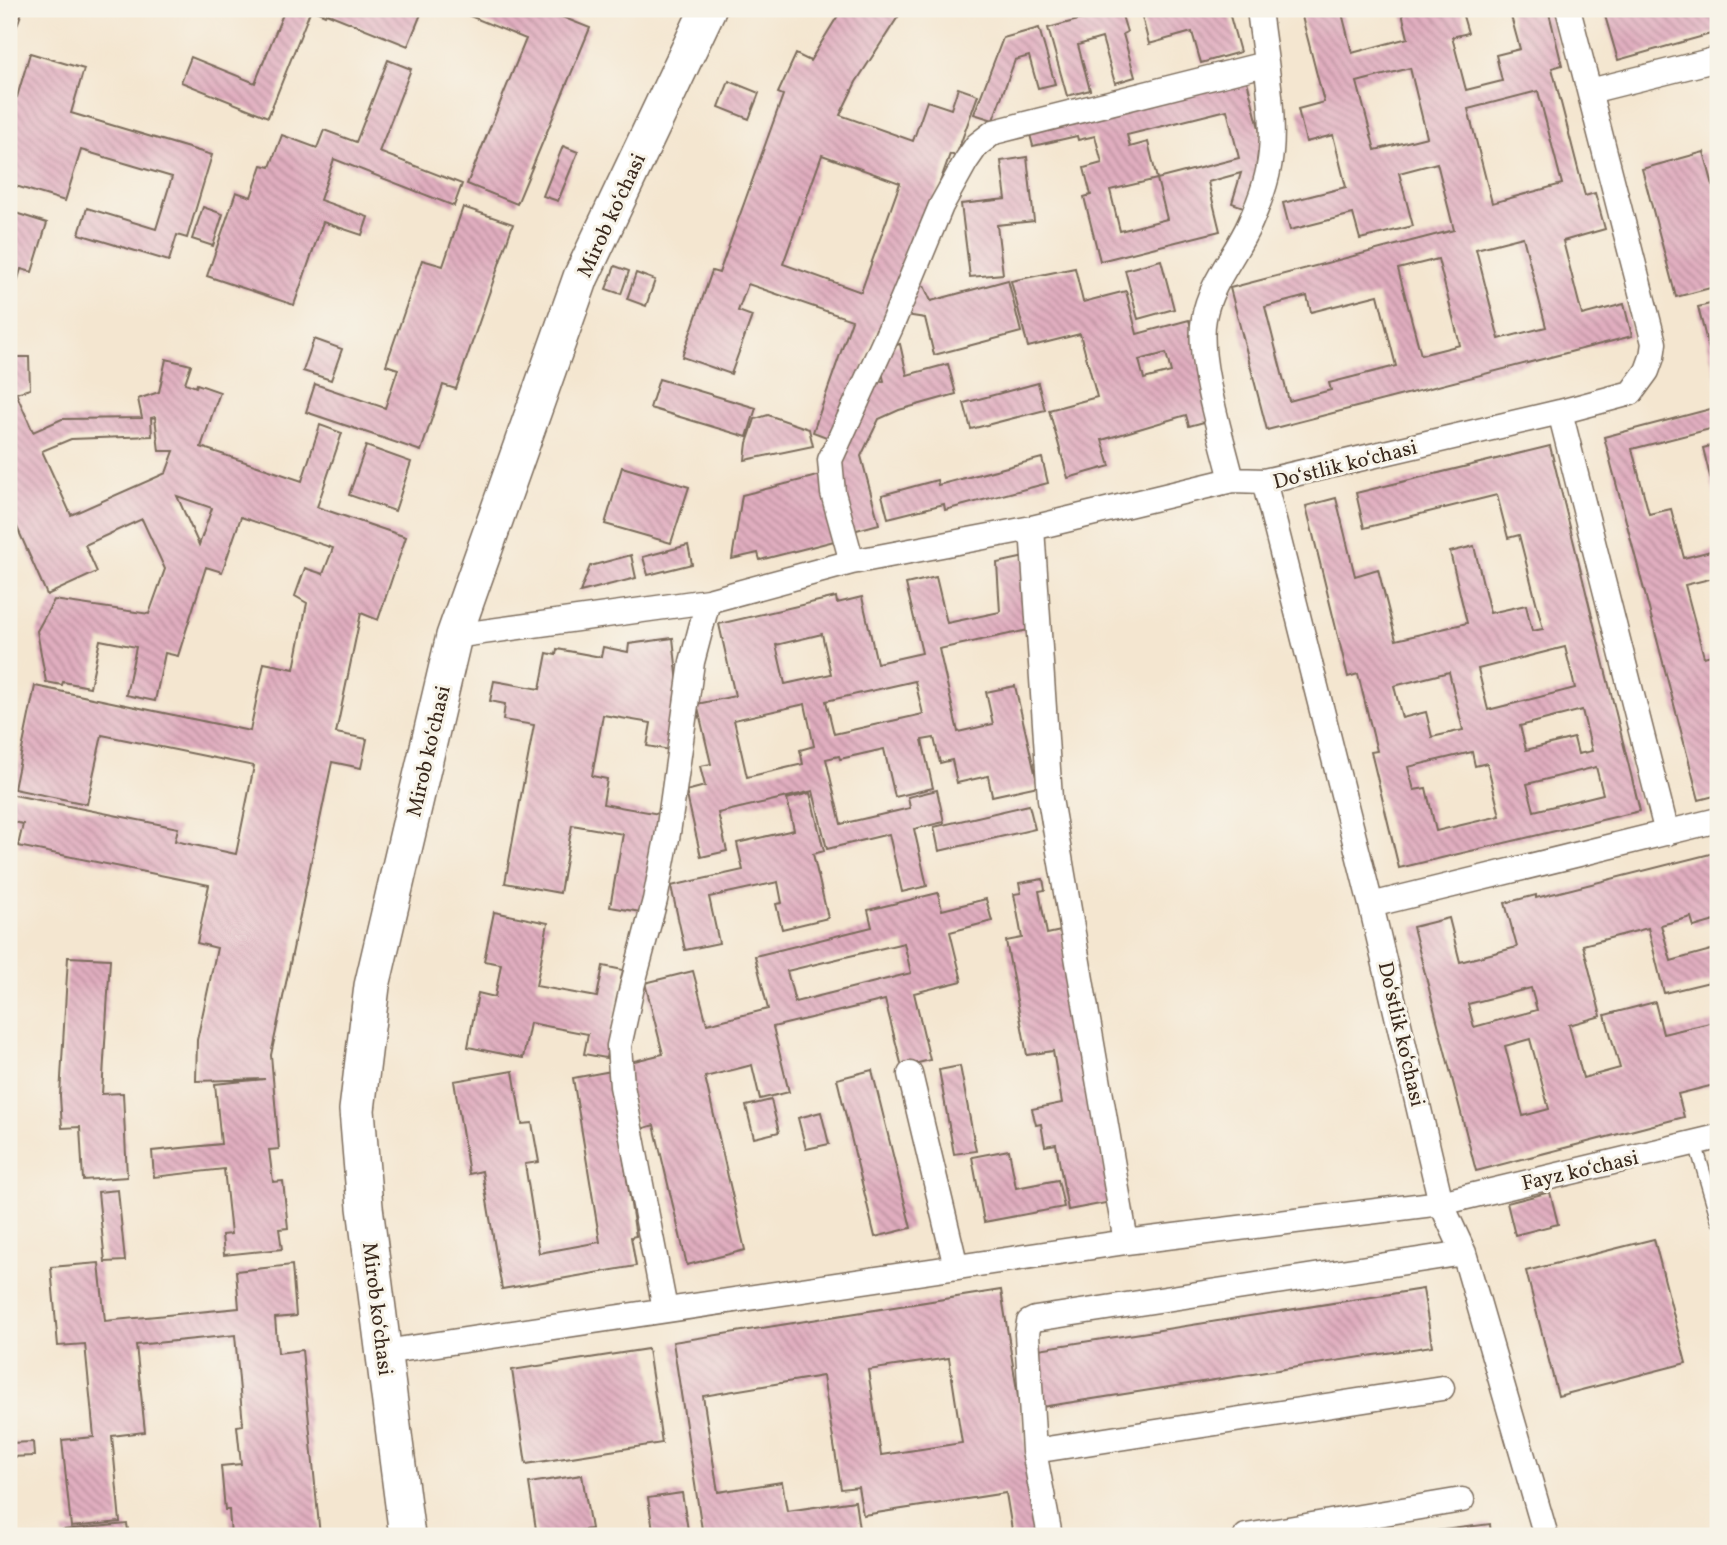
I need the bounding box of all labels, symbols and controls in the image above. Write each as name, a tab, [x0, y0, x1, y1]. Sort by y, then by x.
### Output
street label: Mirob koʻchasi	[571, 149, 654, 282]
street label: Doʻstlik koʻchasi	[1270, 434, 1421, 497]
street label: Mirob koʻchasi	[400, 683, 459, 820]
street label: Doʻstlik koʻchasi	[1370, 959, 1431, 1110]
street label: Fayz koʻchasi	[1519, 1144, 1642, 1199]
street label: Mirob koʻchasi	[354, 1241, 399, 1377]

